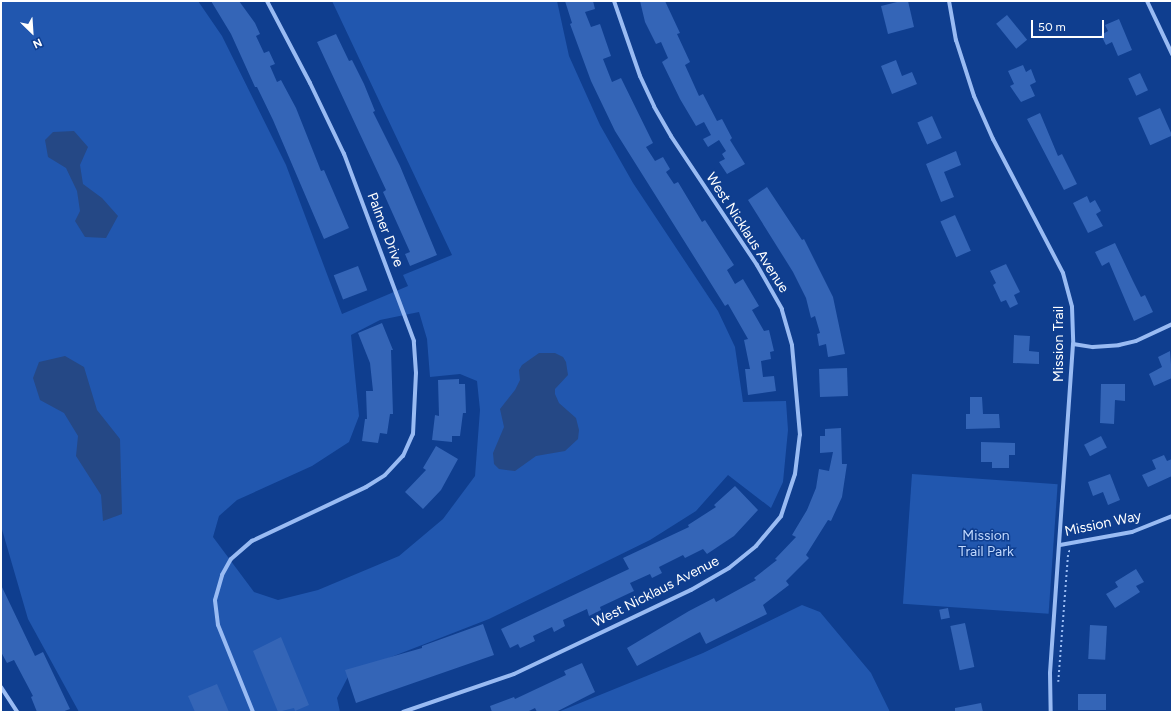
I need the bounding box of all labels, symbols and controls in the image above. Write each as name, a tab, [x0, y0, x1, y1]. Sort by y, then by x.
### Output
north arrow	[12, 12, 52, 52]
scale bar	[1033, 12, 1106, 38]
text: 50 m	[1038, 20, 1066, 34]
text: N	[31, 36, 44, 51]
street label: West Nicklaus Avenue	[702, 170, 792, 296]
street label: Palmer Drive	[363, 190, 407, 270]
street label: Mission Trail	[1051, 306, 1067, 382]
street label: Mission Way	[1063, 508, 1143, 540]
park label: Mission Trail Park	[958, 528, 1014, 560]
street label: West Nicklaus Avenue	[590, 553, 722, 631]

